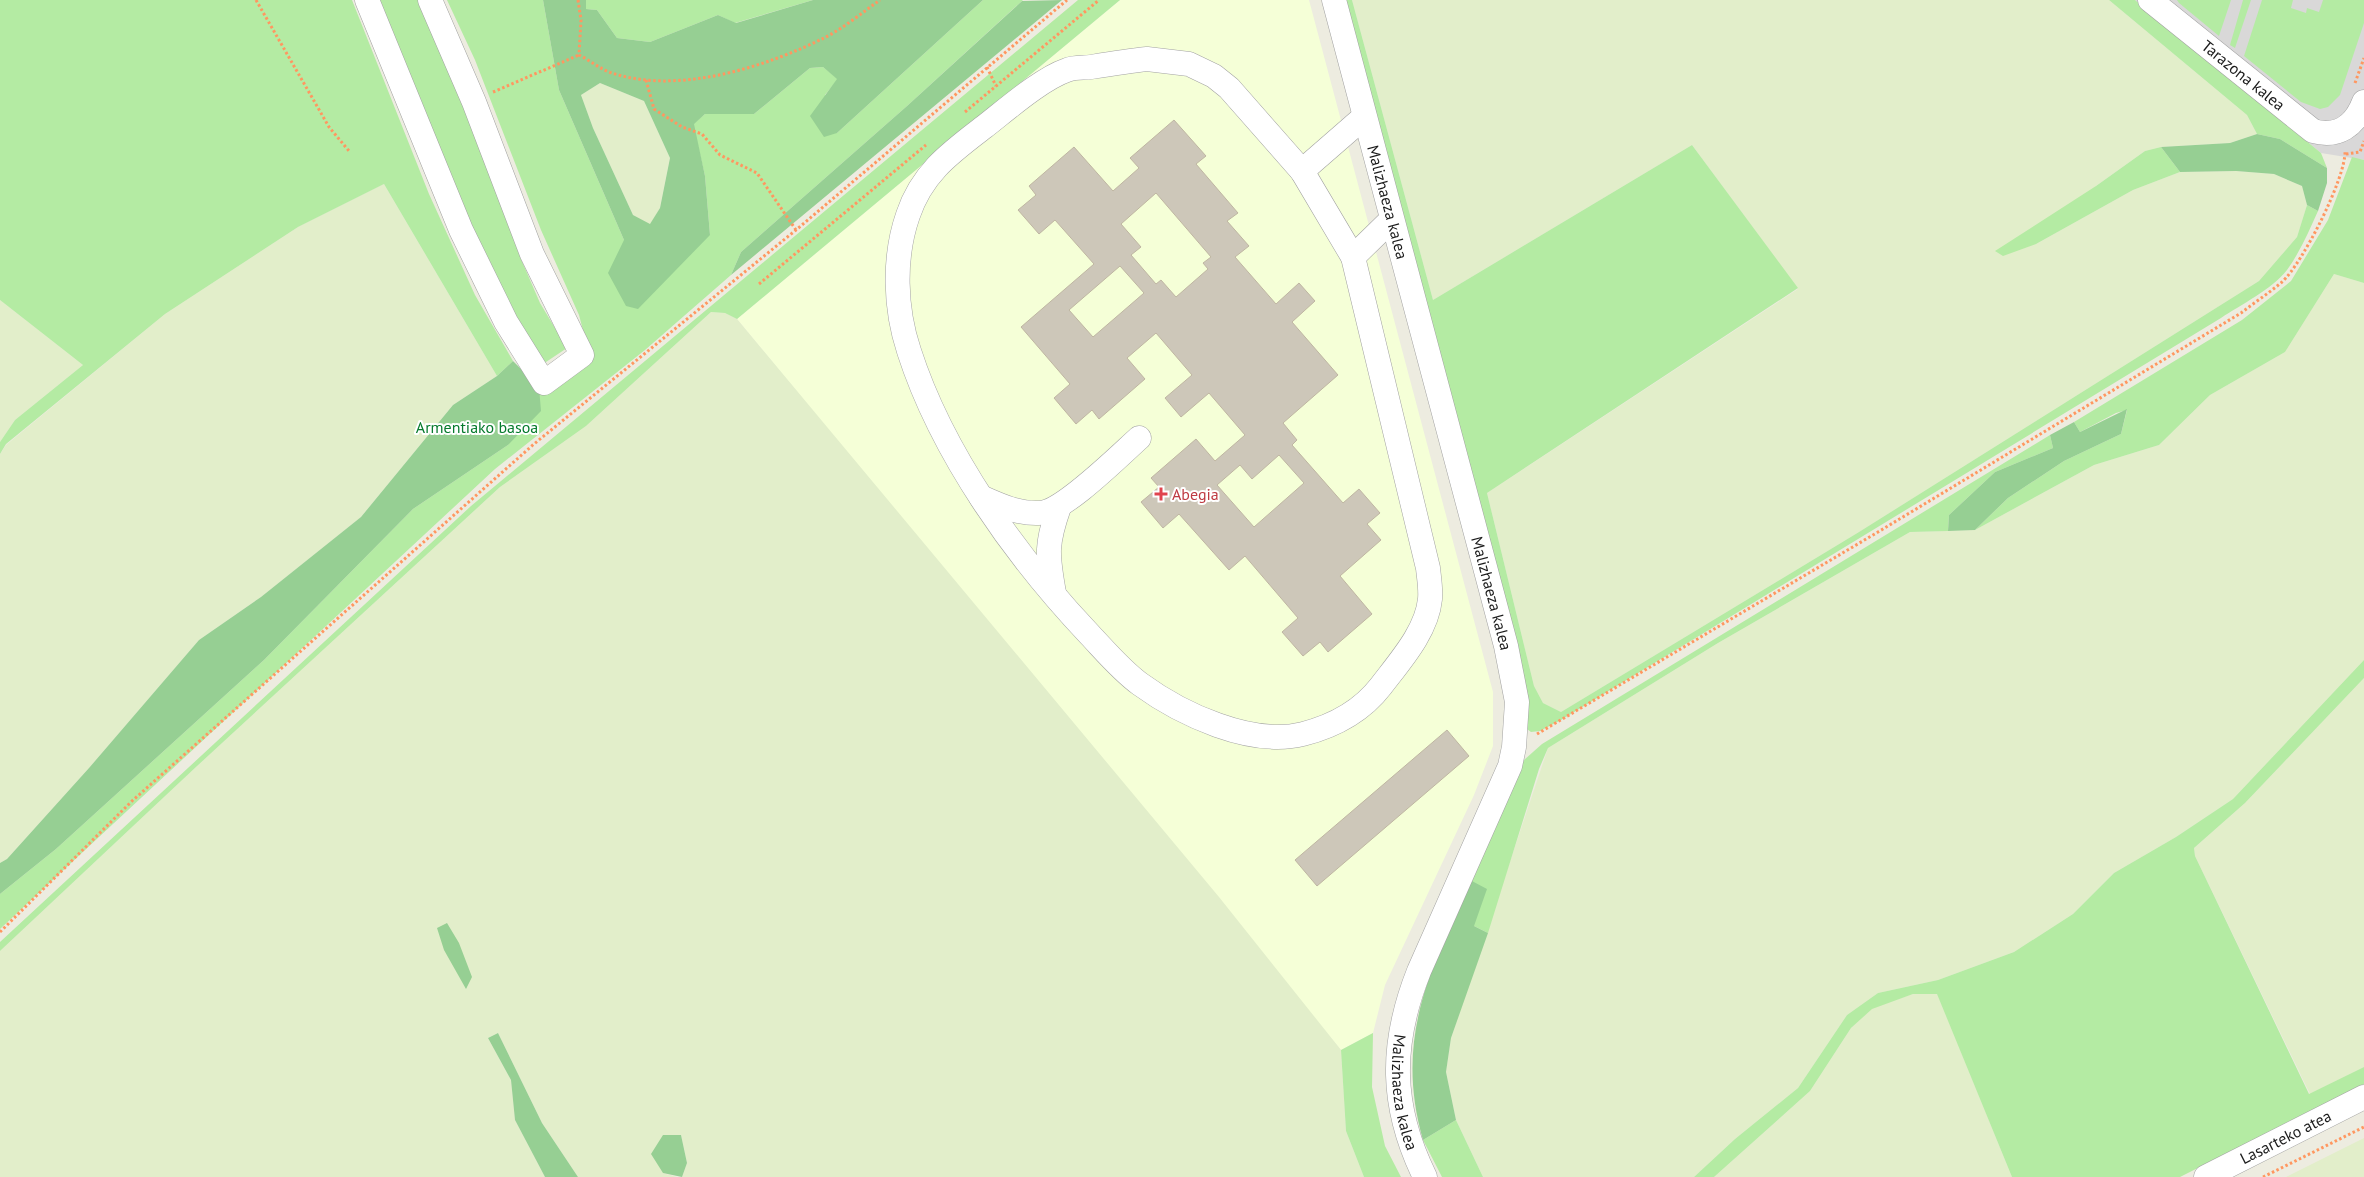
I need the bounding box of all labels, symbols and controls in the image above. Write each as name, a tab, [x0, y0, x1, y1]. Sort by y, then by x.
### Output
street label: Tarazona kalea	[2198, 36, 2289, 115]
street label: Malizhaeza kalea	[1363, 143, 1413, 261]
park label: Armentiako basoa	[416, 417, 538, 437]
place label: Abegia	[1172, 484, 1219, 504]
marker: Abegia	[1154, 487, 1168, 501]
street label: Malizhaeza kalea	[1467, 534, 1517, 652]
street label: Malizhaeza kalea	[1388, 1033, 1422, 1153]
street label: Lasarteko atea	[2237, 1105, 2334, 1168]

